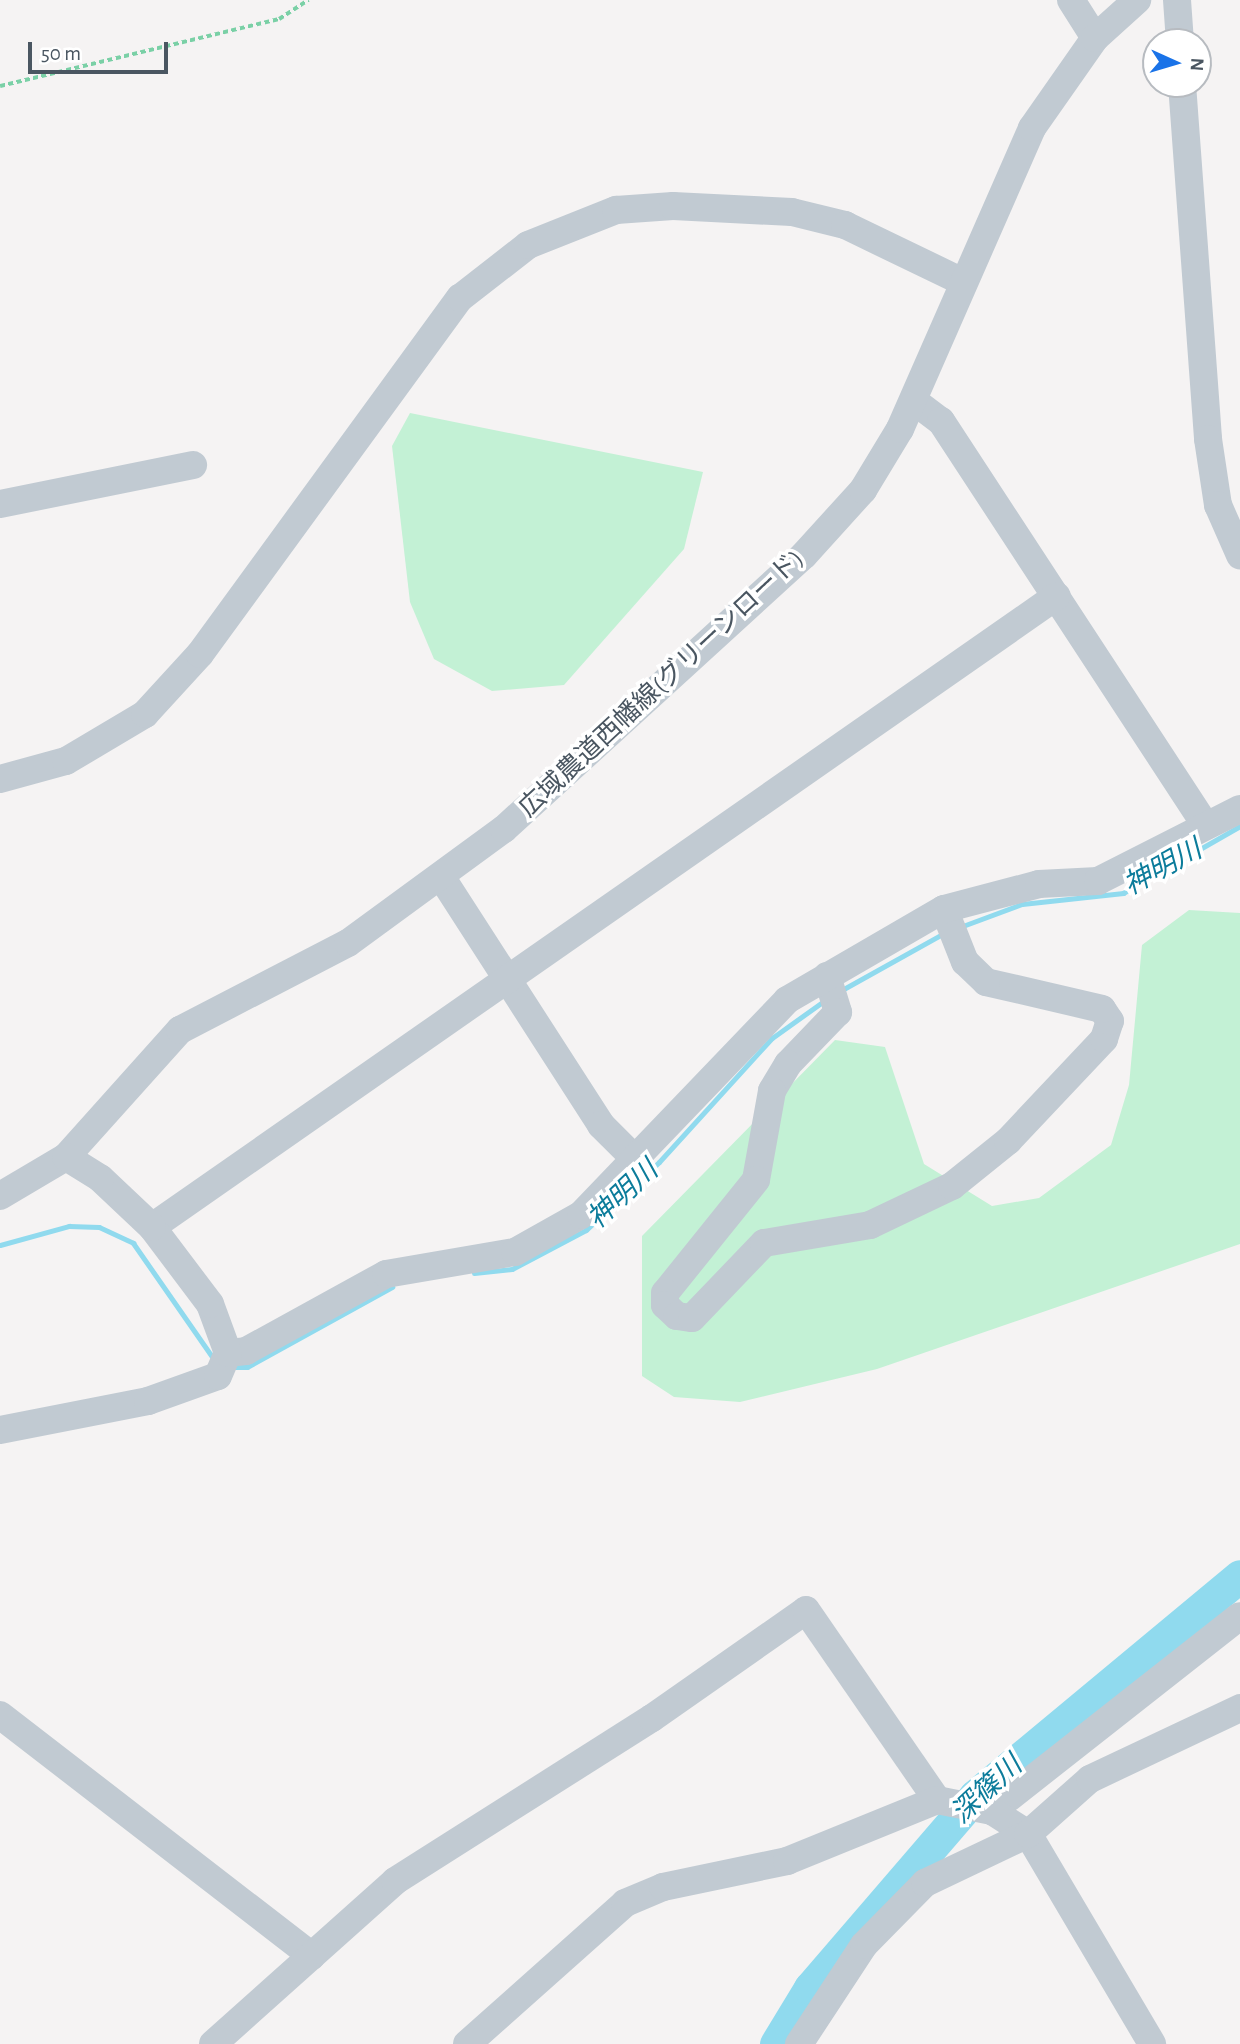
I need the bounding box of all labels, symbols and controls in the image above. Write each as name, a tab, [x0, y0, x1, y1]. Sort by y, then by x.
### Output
scale bar	[32, 28, 172, 72]
north arrow	[1142, 28, 1212, 98]
text: 50 m	[41, 43, 81, 64]
text: N	[1187, 57, 1206, 72]
street label: 広域農道西幡線(グリーンロード)	[513, 543, 811, 825]
water label: 神明川	[1118, 833, 1208, 903]
water label: 神明川	[581, 1154, 665, 1236]
water label: 深篠川	[945, 1749, 1029, 1831]

